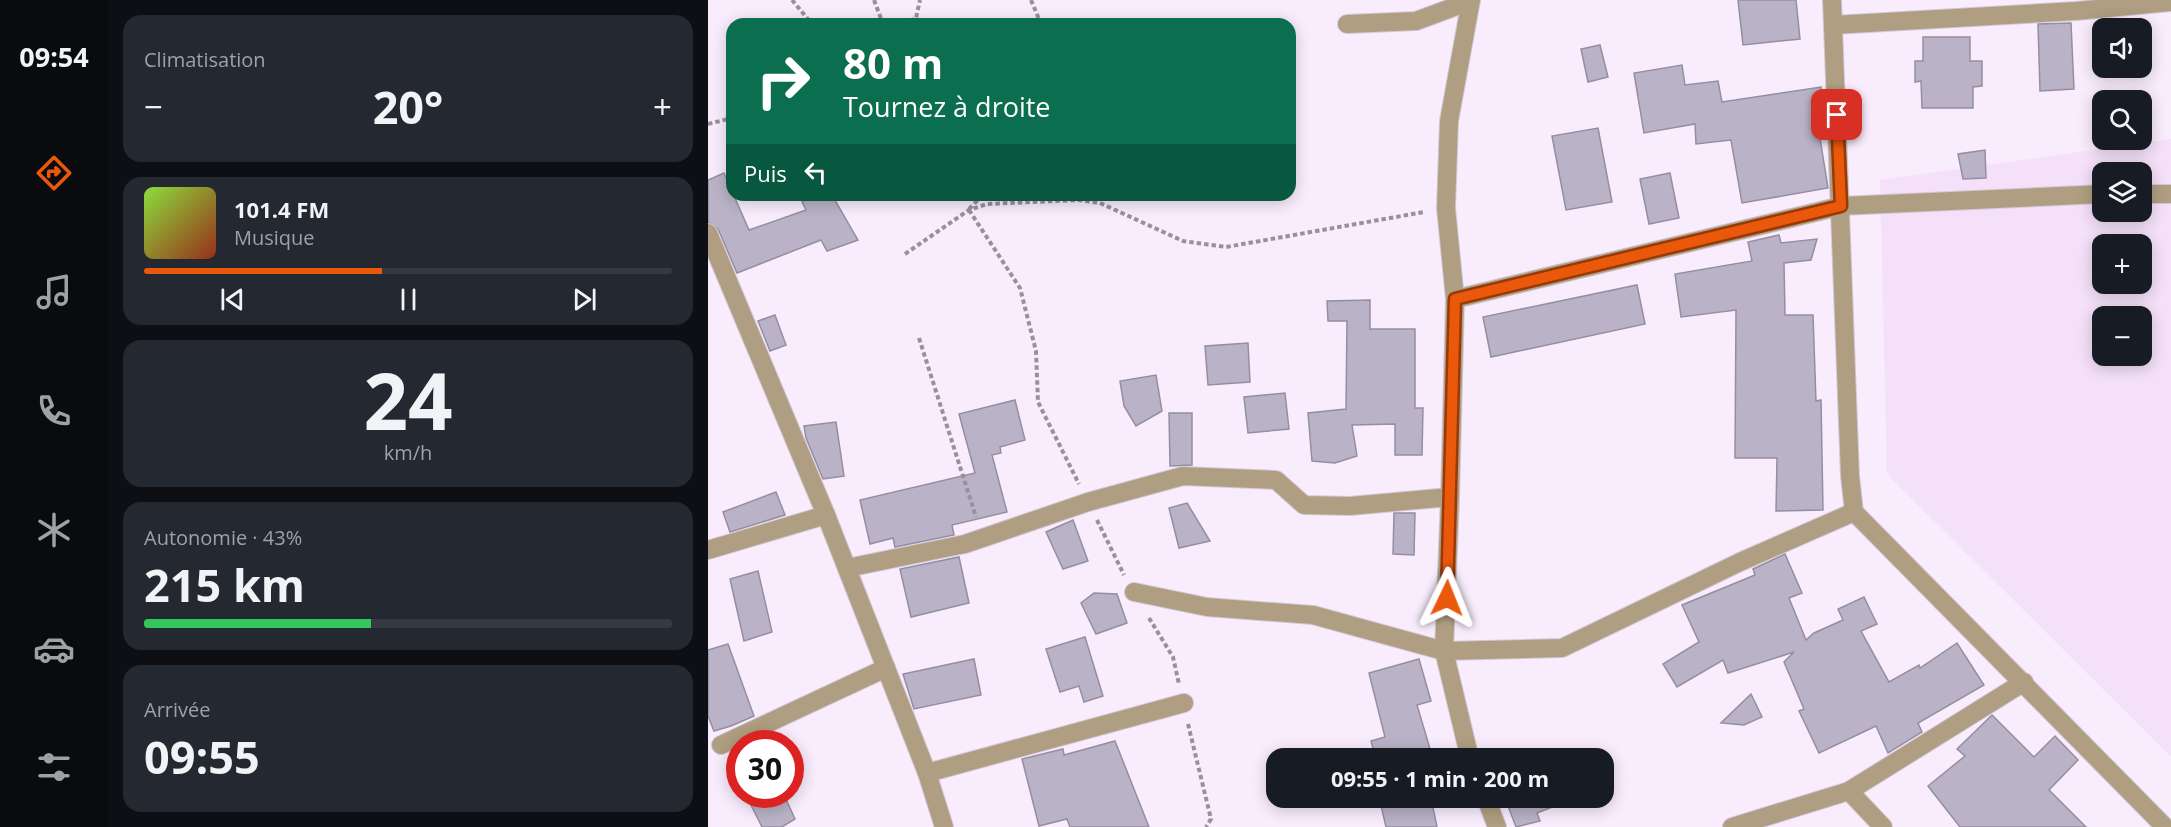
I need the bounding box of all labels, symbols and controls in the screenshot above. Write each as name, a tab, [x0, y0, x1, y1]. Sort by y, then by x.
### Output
map controls	[2092, 18, 2152, 366]
button: sound	[2092, 18, 2152, 78]
text: 80 m	[843, 34, 943, 91]
text: 09:54	[19, 38, 89, 75]
icon: right	[744, 42, 822, 120]
text: Climatisation	[144, 46, 266, 73]
text: 20°	[373, 76, 443, 137]
text: −	[144, 84, 163, 129]
text: +	[653, 84, 672, 129]
text: Tournez à droite	[843, 88, 1051, 125]
pin	[1811, 89, 1862, 140]
button: search	[2092, 90, 2152, 150]
icon: arrive	[1820, 98, 1853, 131]
icon: directions	[33, 152, 75, 194]
icon: left	[799, 156, 832, 189]
text: Puis	[744, 158, 787, 188]
button: layers	[2092, 162, 2152, 222]
text: 101.4 FM	[234, 194, 329, 224]
text: Musique	[234, 224, 315, 251]
button: +	[2092, 234, 2152, 294]
icon: music	[33, 271, 75, 313]
icon: previous	[216, 283, 249, 316]
icon: pause	[392, 283, 425, 316]
icon: next	[568, 283, 601, 316]
button: −	[2092, 306, 2152, 366]
text: 24	[363, 347, 453, 453]
icon: phone	[33, 390, 75, 432]
text: km/h	[384, 439, 432, 466]
icon: climate	[33, 509, 75, 551]
text: Autonomie · 43%	[144, 524, 302, 551]
text: 215 km	[144, 554, 305, 615]
position arrow	[1415, 566, 1479, 630]
icon: car	[33, 628, 75, 670]
text: Arrivée	[144, 696, 211, 723]
text: 09:55	[144, 726, 260, 787]
speed limit sign: 30	[726, 730, 804, 808]
icon: filters	[33, 746, 75, 788]
text: 09:55 · 1 min · 200 m	[1331, 763, 1549, 793]

